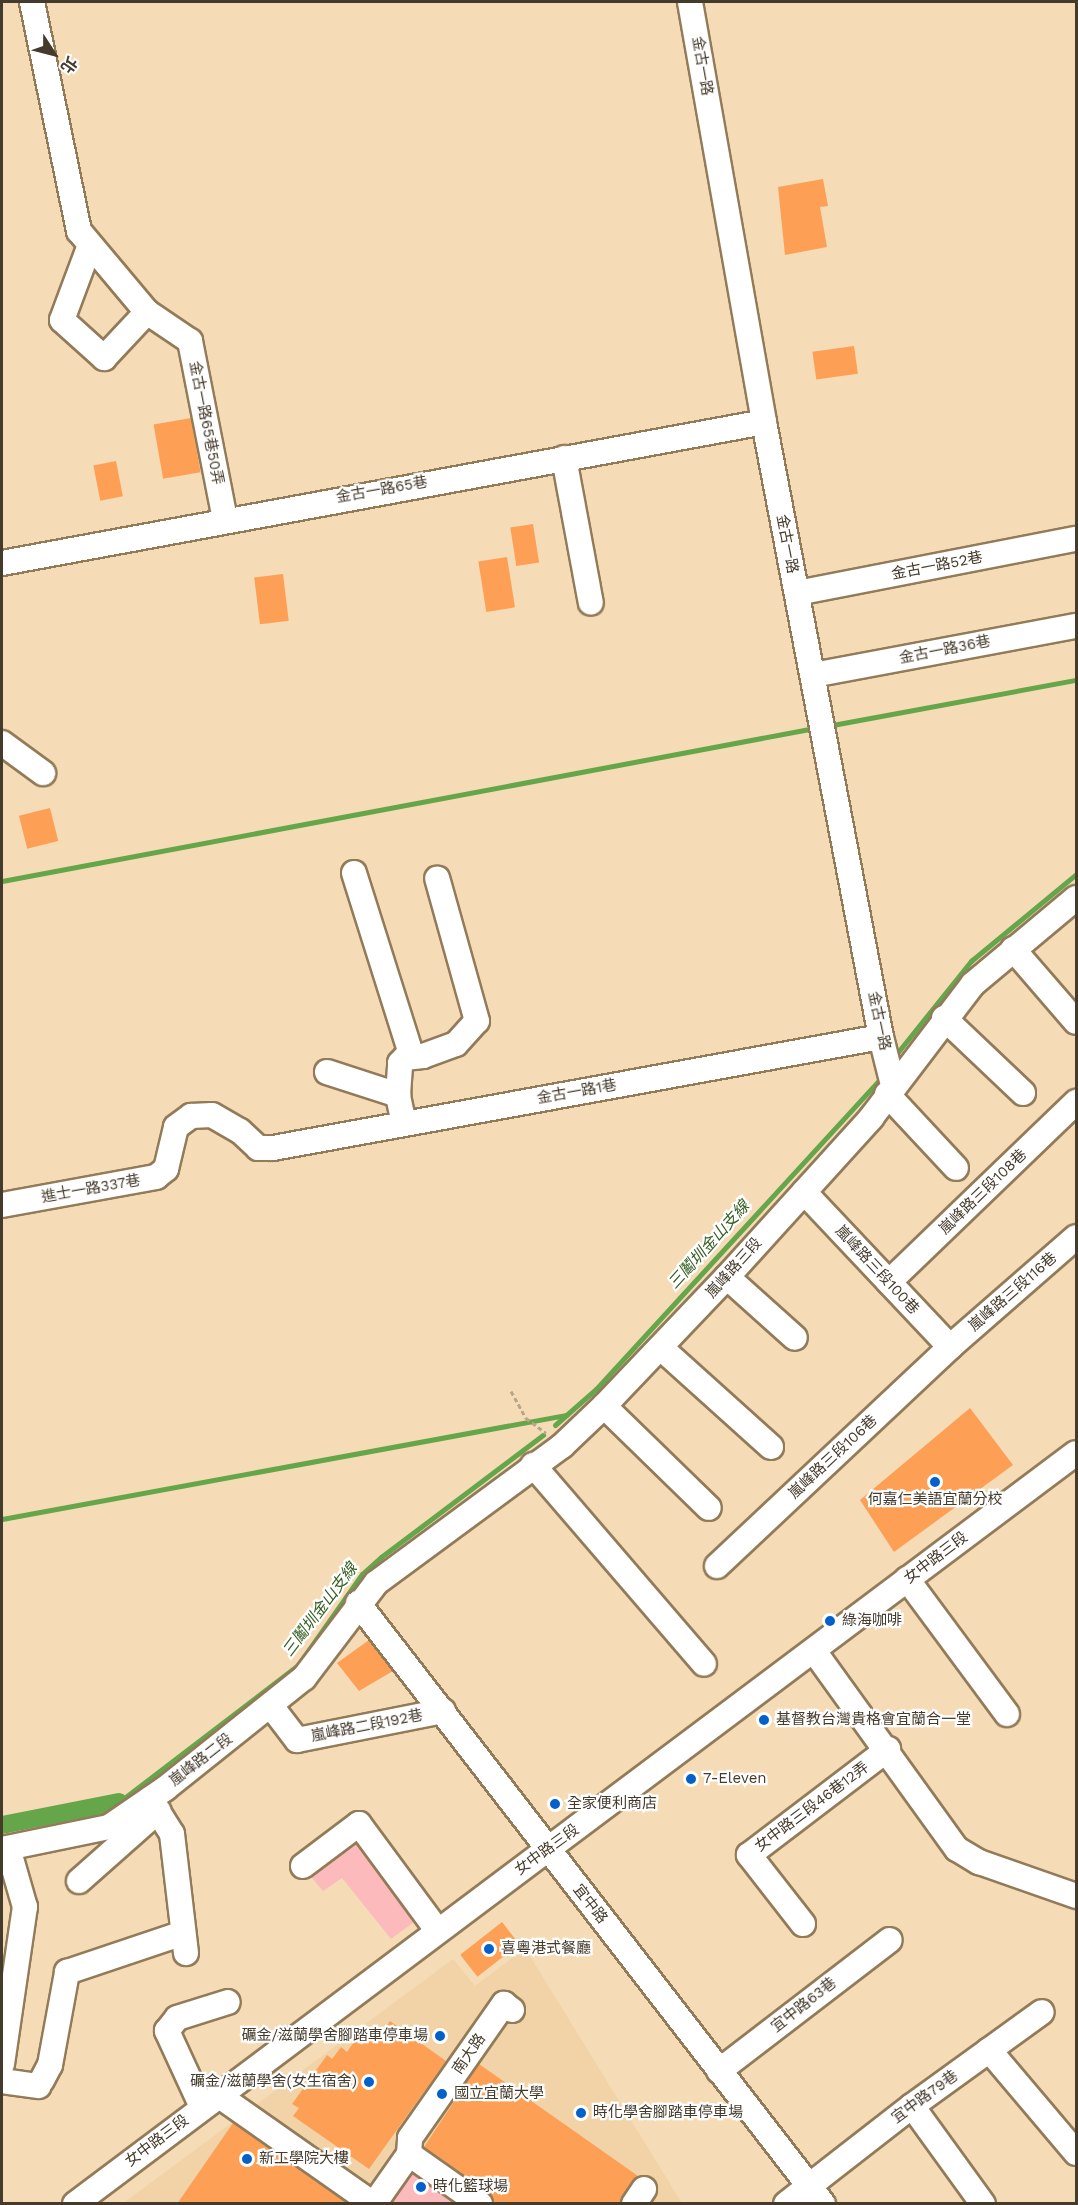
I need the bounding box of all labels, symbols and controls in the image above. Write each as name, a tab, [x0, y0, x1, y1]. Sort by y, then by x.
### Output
north arrow	[24, 24, 84, 84]
street label: 金古一路	[688, 35, 716, 97]
text: 北	[57, 53, 81, 77]
street label: 金古一路65巷50弄	[185, 359, 227, 487]
street label: 金古一路65巷	[335, 473, 429, 507]
street label: 金古一路	[772, 513, 802, 575]
street label: 金古一路52巷	[890, 548, 984, 584]
street label: 金古一路36巷	[898, 632, 992, 668]
street label: 金古一路	[864, 990, 894, 1052]
street label: 金古一路1巷	[536, 1076, 618, 1108]
street label: 嵐峰路三段108巷	[936, 1146, 1030, 1238]
street label: 進士一路337巷	[40, 1171, 142, 1207]
water label: 三鬮圳金山支線	[664, 1197, 754, 1293]
street label: 嵐峰路三段100巷	[831, 1222, 923, 1318]
street label: 嵐峰路三段	[702, 1234, 766, 1302]
street label: 嵐峰路三段116巷	[965, 1249, 1061, 1335]
street label: 嵐峰路三段106巷	[785, 1411, 881, 1503]
marker: 何嘉仁美語宜蘭分校	[928, 1475, 942, 1489]
place label: 何嘉仁美語宜蘭分校	[868, 1491, 1002, 1509]
street label: 女中路三段	[901, 1528, 971, 1588]
water label: 三鬮圳金山支線	[279, 1559, 361, 1661]
place label: 綠海咖啡	[842, 1612, 902, 1630]
marker: 綠海咖啡	[823, 1614, 837, 1628]
street label: 嵐峰路二段192巷	[309, 1706, 425, 1746]
place label: 基督教台灣貴格會宜蘭合一堂	[776, 1711, 971, 1729]
marker: 基督教台灣貴格會宜蘭合一堂	[757, 1713, 771, 1727]
street label: 嵐峰路二段	[166, 1730, 236, 1790]
street label: 女中路三段46巷12弄	[752, 1758, 872, 1856]
place label: 7-Eleven	[703, 1770, 767, 1788]
marker: 7-Eleven	[684, 1772, 698, 1786]
place label: 全家便利商店	[567, 1795, 657, 1813]
marker: 全家便利商店	[548, 1797, 562, 1811]
street label: 女中路三段	[511, 1821, 583, 1879]
street label: 宜中路	[569, 1881, 611, 1927]
place label: 喜粵港式餐廳	[501, 1940, 591, 1958]
marker: 喜粵港式餐廳	[482, 1942, 496, 1956]
street label: 宜中路63巷	[768, 1974, 840, 2036]
place label: 礪金/滋蘭學舍腳踏車停車場	[241, 2027, 428, 2045]
marker: 礪金/滋蘭學舍腳踏車停車場	[433, 2029, 447, 2043]
street label: 南大路	[449, 2030, 489, 2078]
street label: 宜中路79巷	[888, 2067, 962, 2127]
place label: 礪金/滋蘭學舍(女生宿舍)	[190, 2073, 357, 2091]
marker: 礪金/滋蘭學舍(女生宿舍)	[362, 2075, 376, 2089]
place label: 國立宜蘭大學	[454, 2085, 544, 2103]
marker: 國立宜蘭大學	[435, 2087, 449, 2101]
place label: 時化學舍腳踏車停車場	[593, 2104, 743, 2122]
marker: 時化學舍腳踏車停車場	[574, 2106, 588, 2120]
street label: 女中路三段	[122, 2111, 192, 2171]
place label: 新工學院大樓	[259, 2150, 349, 2168]
marker: 新工學院大樓	[240, 2152, 254, 2166]
place label: 時化籃球場	[433, 2178, 508, 2196]
marker: 時化籃球場	[414, 2180, 428, 2194]

